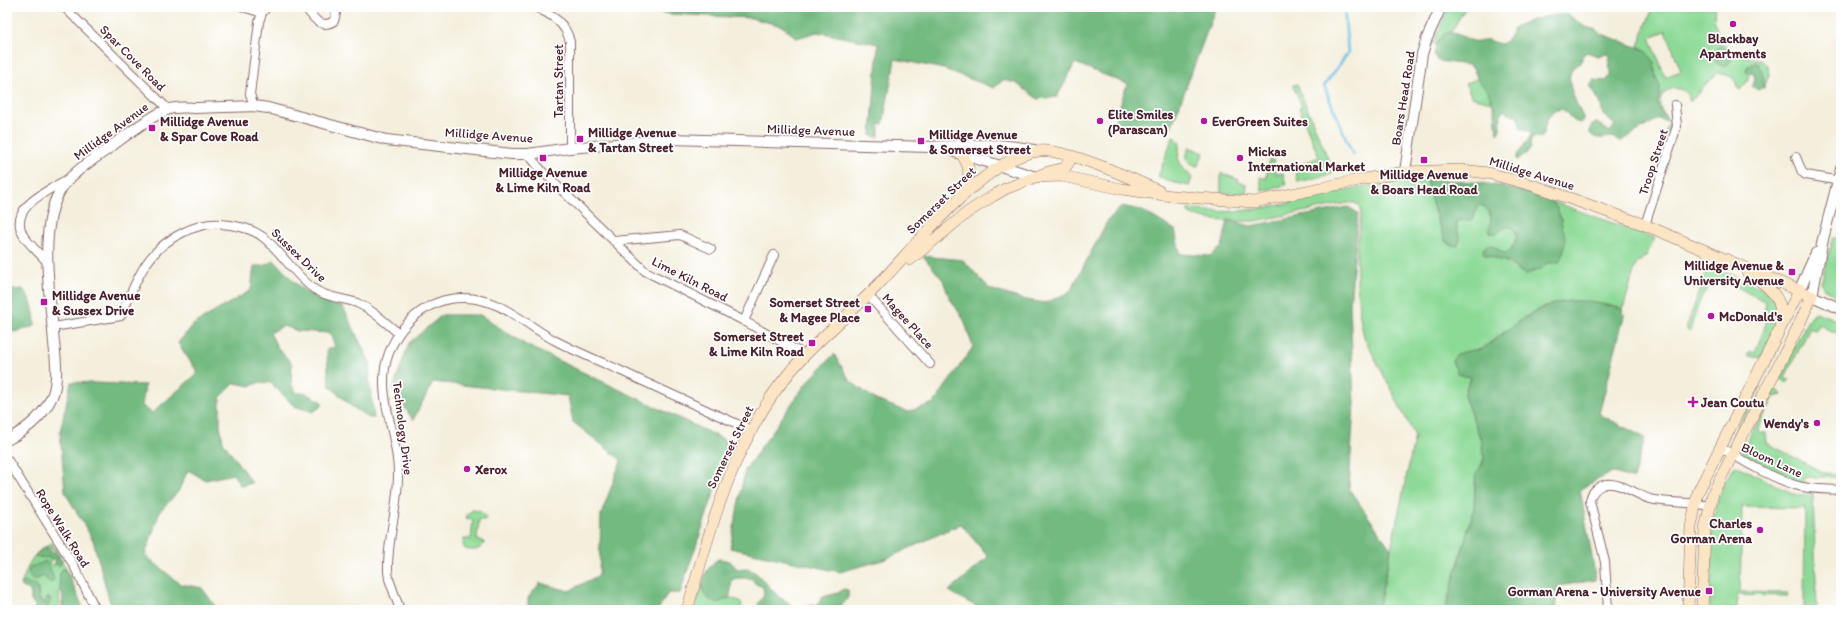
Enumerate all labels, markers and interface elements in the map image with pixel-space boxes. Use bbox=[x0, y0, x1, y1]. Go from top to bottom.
marker: Blackbay Apartments bbox=[1728, 19, 1738, 29]
street label: Spar Cove Road bbox=[97, 22, 169, 94]
place label: Blackbay Apartments bbox=[1699, 31, 1766, 62]
street label: Tartan Street bbox=[551, 44, 566, 118]
street label: Boars Head Road bbox=[1388, 49, 1418, 147]
street label: Millidge Avenue bbox=[71, 99, 151, 163]
place label: Elite Smiles (Parascan) bbox=[1108, 107, 1174, 138]
place label: Millidge Avenue & Spar Cove Road bbox=[160, 114, 259, 145]
place label: EverGreen Suites bbox=[1212, 114, 1308, 129]
marker: Elite Smiles (Parascan) bbox=[1095, 116, 1105, 126]
marker: EverGreen Suites bbox=[1199, 116, 1209, 126]
street label: Millidge Avenue bbox=[767, 121, 855, 139]
marker: Millidge Avenue & Spar Cove Road bbox=[147, 123, 157, 133]
street label: Millidge Avenue bbox=[444, 124, 534, 146]
place label: Millidge Avenue & Tartan Street bbox=[588, 125, 676, 155]
place label: Millidge Avenue & Somerset Street bbox=[929, 127, 1031, 157]
street label: Troop Street bbox=[1635, 127, 1671, 197]
marker: Millidge Avenue & Tartan Street bbox=[575, 134, 585, 144]
marker: Millidge Avenue & Somerset Street bbox=[916, 136, 926, 146]
place label: Mickas International Market bbox=[1248, 144, 1365, 174]
marker: Millidge Avenue & Lime Kiln Road bbox=[538, 153, 548, 163]
marker: Mickas International Market bbox=[1235, 153, 1245, 163]
street label: Millidge Avenue bbox=[1488, 153, 1576, 193]
marker: Millidge Avenue & Boars Head Road bbox=[1419, 155, 1429, 165]
street label: Somerset Street bbox=[903, 163, 979, 237]
place label: Millidge Avenue & Lime Kiln Road bbox=[496, 165, 591, 195]
place label: Millidge Avenue & Boars Head Road bbox=[1370, 167, 1478, 197]
street label: Sussex Drive bbox=[268, 225, 330, 285]
street label: Lime Kiln Road bbox=[649, 253, 731, 305]
place label: Millidge Avenue & University Avenue bbox=[1684, 258, 1785, 289]
marker: Millidge Avenue & University Avenue bbox=[1787, 267, 1797, 277]
place label: Millidge Avenue & Sussex Drive bbox=[52, 288, 140, 318]
street label: Magee Place bbox=[879, 290, 937, 352]
place label: Somerset Street & Magee Place bbox=[770, 295, 860, 326]
marker: Millidge Avenue & Sussex Drive bbox=[39, 297, 49, 307]
marker: Somerset Street & Magee Place bbox=[863, 304, 873, 314]
place label: McDonald's bbox=[1719, 309, 1783, 324]
marker: McDonald's bbox=[1706, 311, 1716, 321]
place label: Somerset Street & Lime Kiln Road bbox=[709, 329, 805, 359]
marker: Somerset Street & Lime Kiln Road bbox=[807, 338, 817, 348]
street label: Technology Drive bbox=[390, 380, 416, 476]
place label: Jean Coutu bbox=[1700, 395, 1765, 410]
marker: Jean Coutu bbox=[1688, 397, 1698, 407]
street label: Somerset Street bbox=[703, 403, 757, 491]
place label: Wendy's bbox=[1763, 416, 1809, 432]
marker: Wendy's bbox=[1812, 418, 1822, 428]
street label: Bloom Lane bbox=[1739, 439, 1805, 481]
place label: Xerox bbox=[475, 462, 508, 477]
marker: Xerox bbox=[462, 464, 472, 474]
street label: Rope Walk Road bbox=[33, 486, 93, 570]
place label: Charles Gorman Arena bbox=[1671, 516, 1752, 546]
marker: Charles Gorman Arena bbox=[1755, 525, 1765, 535]
place label: Gorman Arena - University Avenue bbox=[1508, 584, 1701, 600]
marker: Gorman Arena - University Avenue bbox=[1704, 586, 1714, 596]

